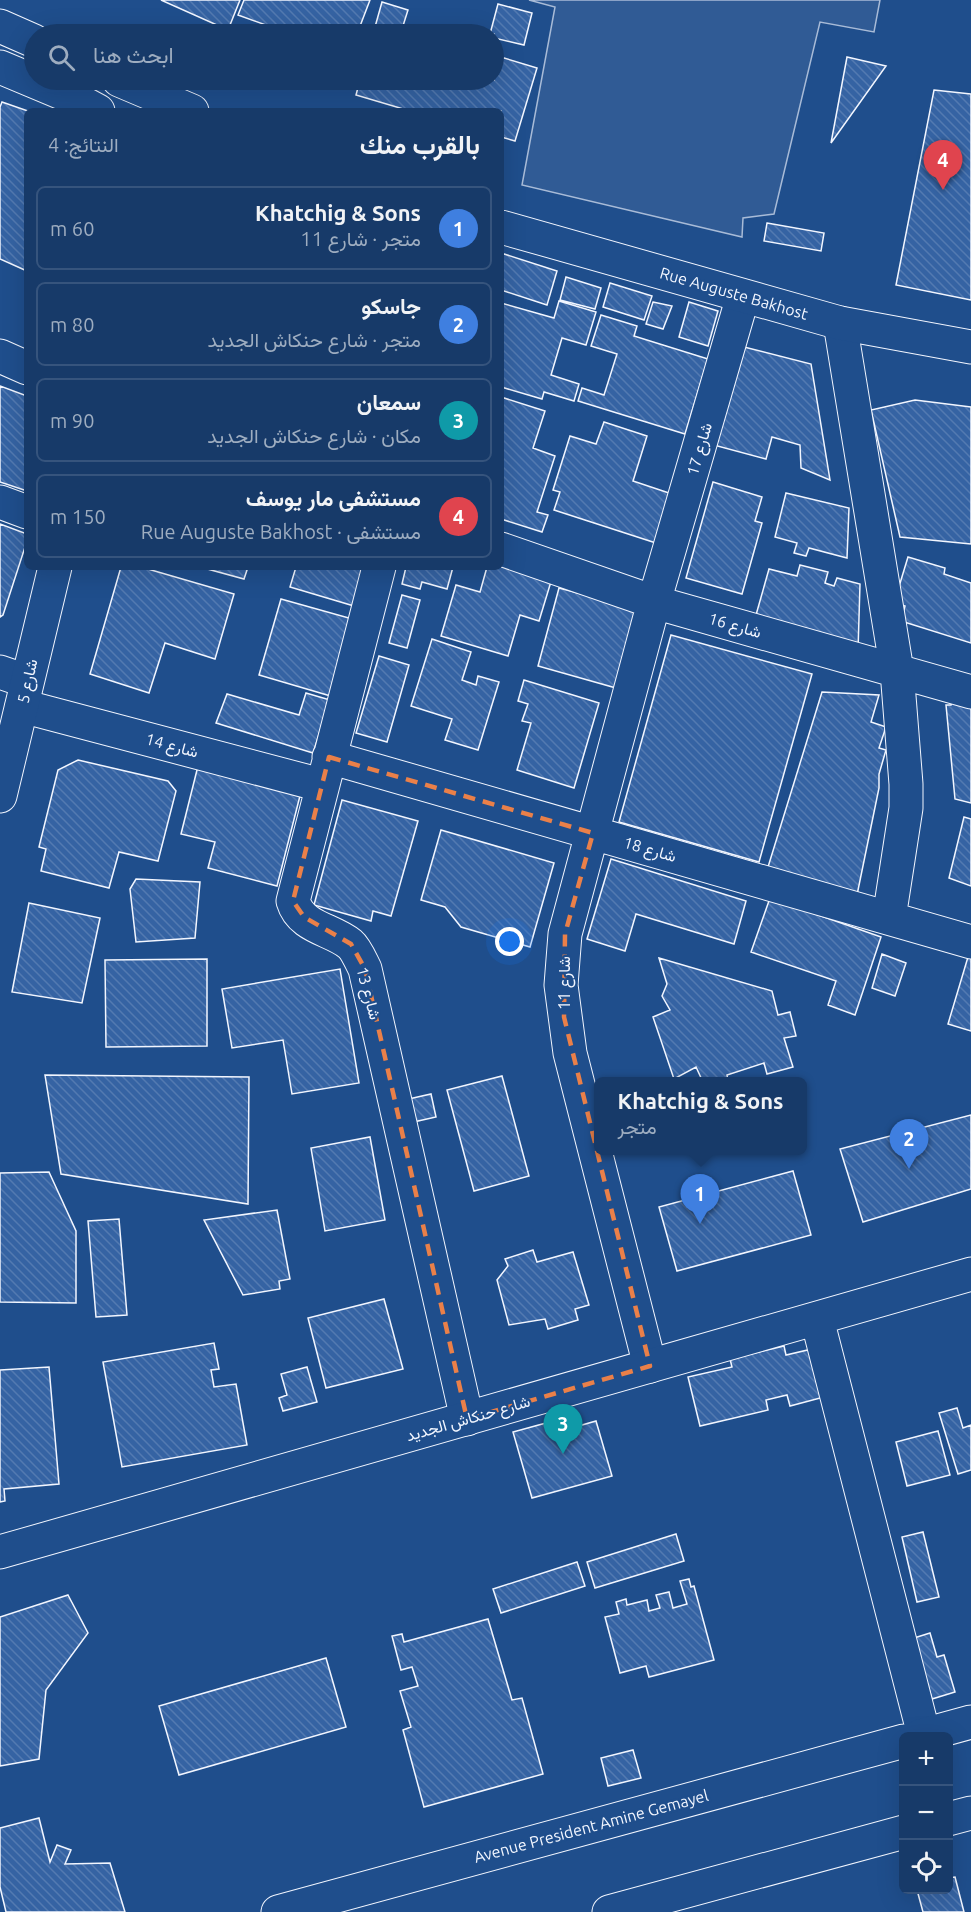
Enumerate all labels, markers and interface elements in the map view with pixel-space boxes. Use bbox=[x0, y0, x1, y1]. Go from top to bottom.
search box bbox=[24, 24, 504, 90]
icon: search bbox=[45, 41, 78, 74]
text: ابحث هنا bbox=[93, 42, 174, 67]
text: بالقرب منك bbox=[360, 130, 480, 159]
text: النتائج: 4 bbox=[48, 133, 119, 156]
pin: 4 bbox=[924, 140, 962, 190]
text: Khatchig & Sons bbox=[255, 200, 421, 225]
text: 60 m bbox=[50, 217, 94, 240]
text: 1 bbox=[453, 217, 464, 240]
text: متجر · شارع 11 bbox=[300, 227, 421, 250]
street label: Rue Auguste Bakhost bbox=[658, 263, 811, 323]
text: جاسكو bbox=[361, 293, 421, 318]
text: 80 m bbox=[50, 313, 94, 336]
text: 2 bbox=[453, 313, 464, 336]
text: متجر · شارع حنكاش الجديد bbox=[208, 328, 421, 351]
text: سمعان bbox=[357, 389, 421, 414]
text: 90 m bbox=[50, 409, 94, 432]
text: 3 bbox=[453, 409, 464, 432]
street label: شارع 17 bbox=[683, 421, 718, 478]
text: مكان · شارع حنكاش الجديد bbox=[207, 424, 421, 447]
text: مستشفى مار يوسف bbox=[246, 485, 421, 510]
text: 150 m bbox=[50, 505, 106, 528]
text: 4 bbox=[453, 505, 464, 528]
text: مستشفى · Rue Auguste Bakhost bbox=[141, 520, 421, 543]
street label: شارع 16 bbox=[706, 609, 763, 644]
street label: شارع 5 bbox=[14, 657, 43, 705]
street label: شارع 14 bbox=[143, 729, 200, 764]
street label: شارع 18 bbox=[621, 833, 678, 868]
your location bbox=[495, 927, 524, 956]
street label: شارع 11 bbox=[555, 956, 576, 1010]
street label: شارع 13 bbox=[350, 965, 385, 1022]
popup bbox=[594, 1077, 807, 1155]
text: Khatchig & Sons bbox=[618, 1088, 783, 1113]
text: متجر bbox=[618, 1115, 657, 1138]
pin: 2 bbox=[890, 1120, 928, 1169]
pin: 1 bbox=[680, 1174, 720, 1224]
street label: شارع حنكاش الجديد bbox=[404, 1392, 533, 1447]
pin: 3 bbox=[544, 1404, 582, 1454]
map controls bbox=[899, 1732, 953, 1894]
button: + bbox=[899, 1732, 953, 1786]
street label: Avenue President Amine Gemayel bbox=[472, 1786, 710, 1866]
button: − bbox=[899, 1786, 953, 1840]
button: locate bbox=[899, 1840, 953, 1894]

